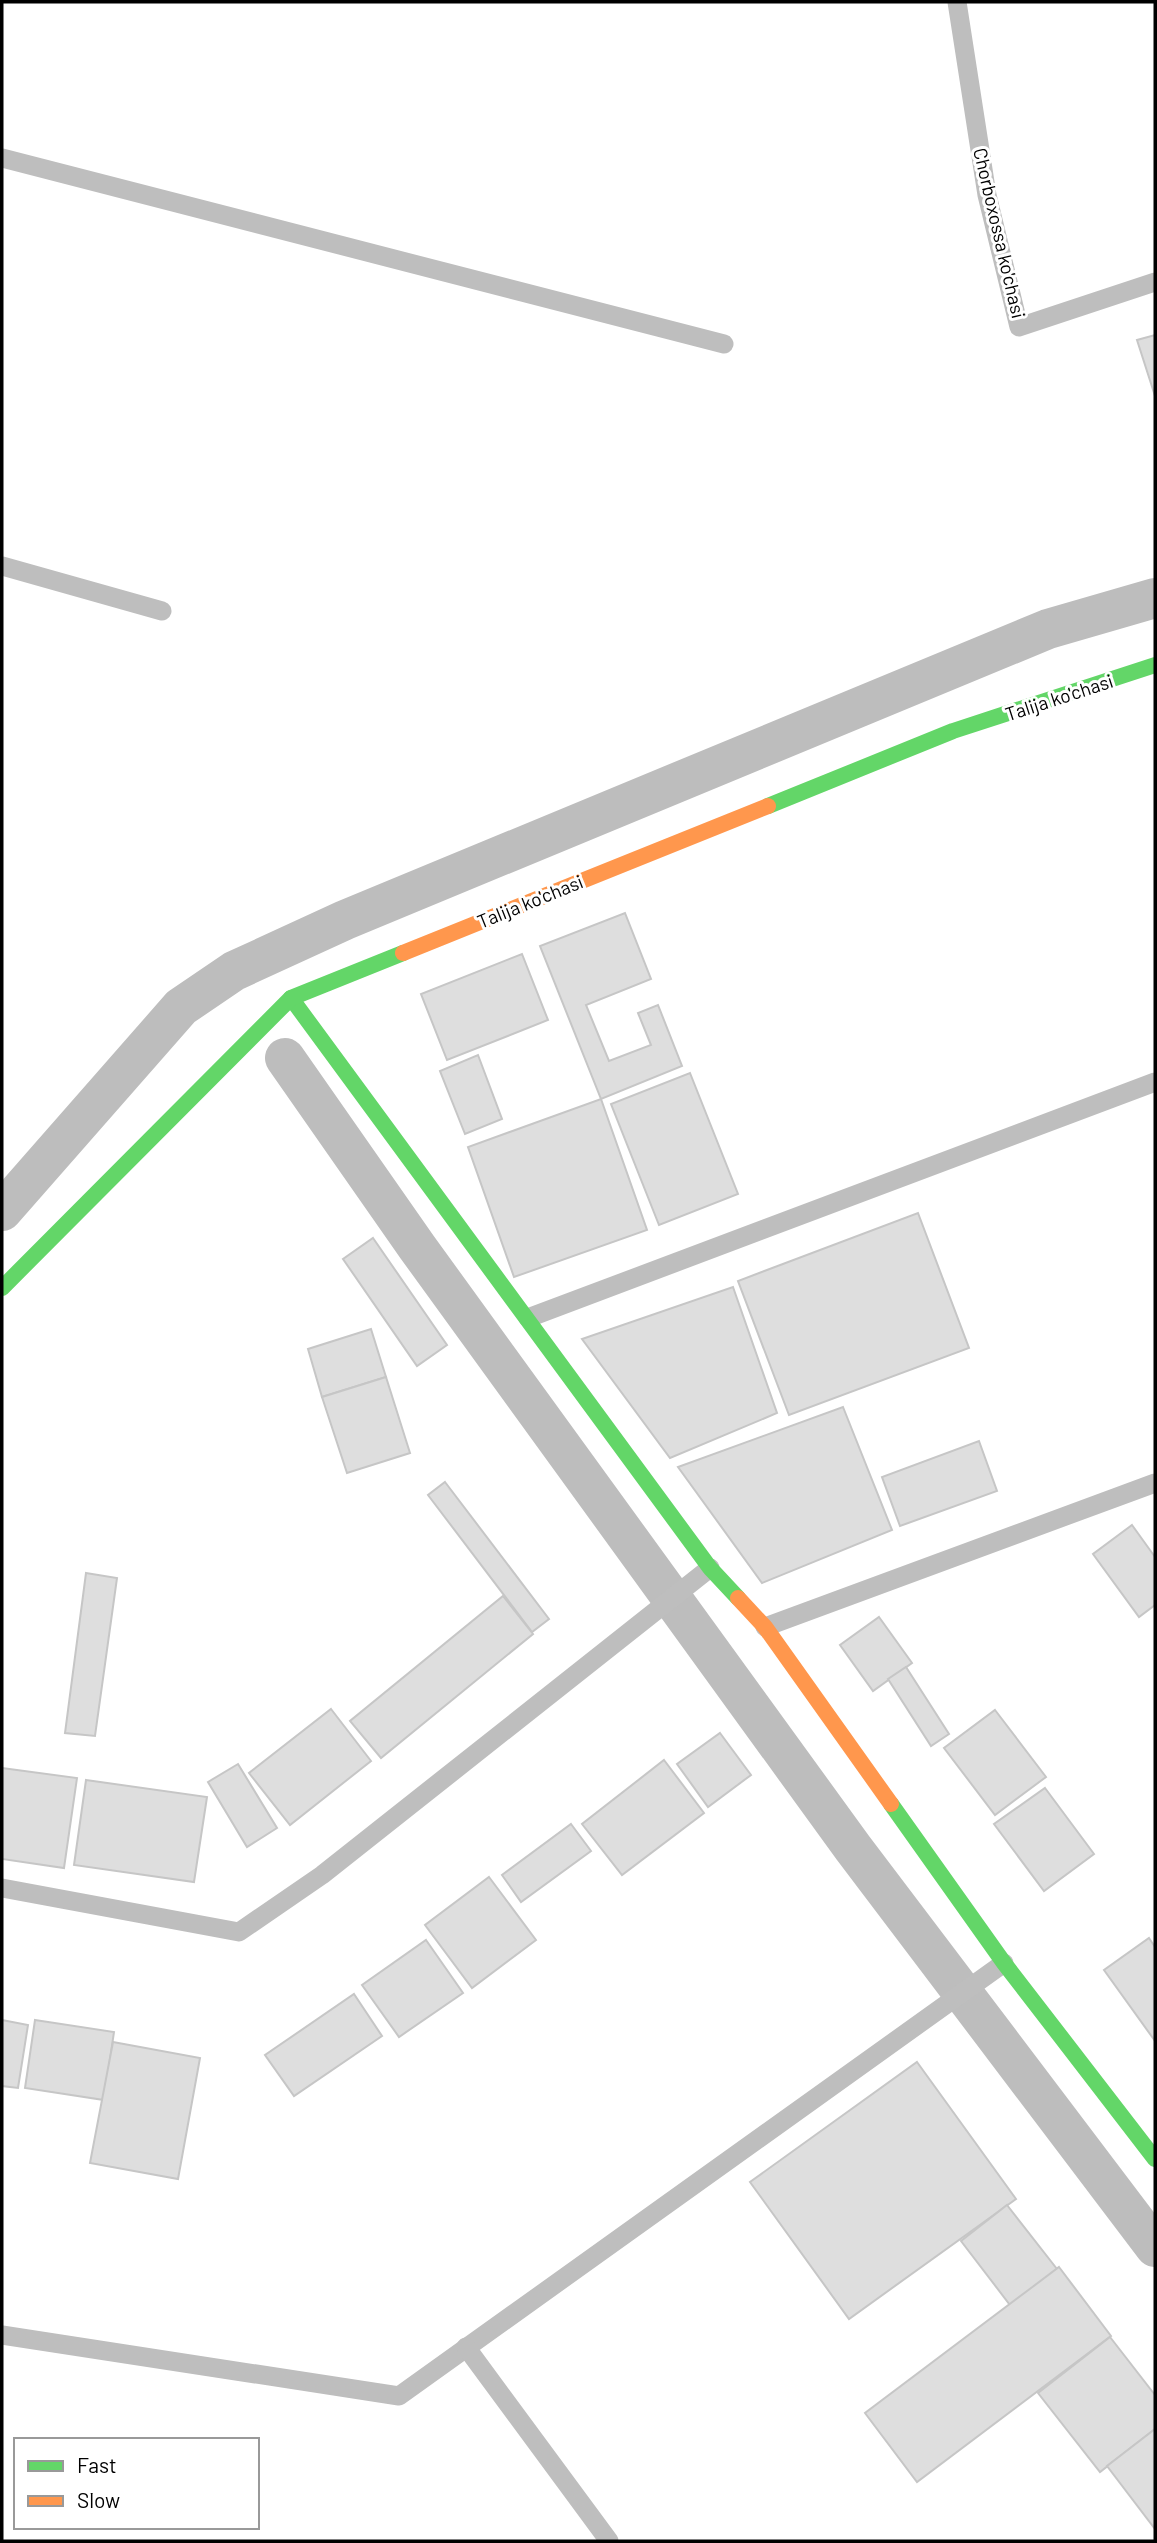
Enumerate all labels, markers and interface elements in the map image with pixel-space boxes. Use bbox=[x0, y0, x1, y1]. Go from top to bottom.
street label: Chorboxossa ko'chasi bbox=[969, 145, 1031, 321]
street label: Talija ko'chasi bbox=[1002, 669, 1116, 725]
street label: Talija ko'chasi bbox=[474, 869, 586, 933]
legend bbox=[14, 2438, 259, 2529]
text: Fast bbox=[77, 2452, 117, 2477]
text: Slow bbox=[77, 2487, 120, 2512]

